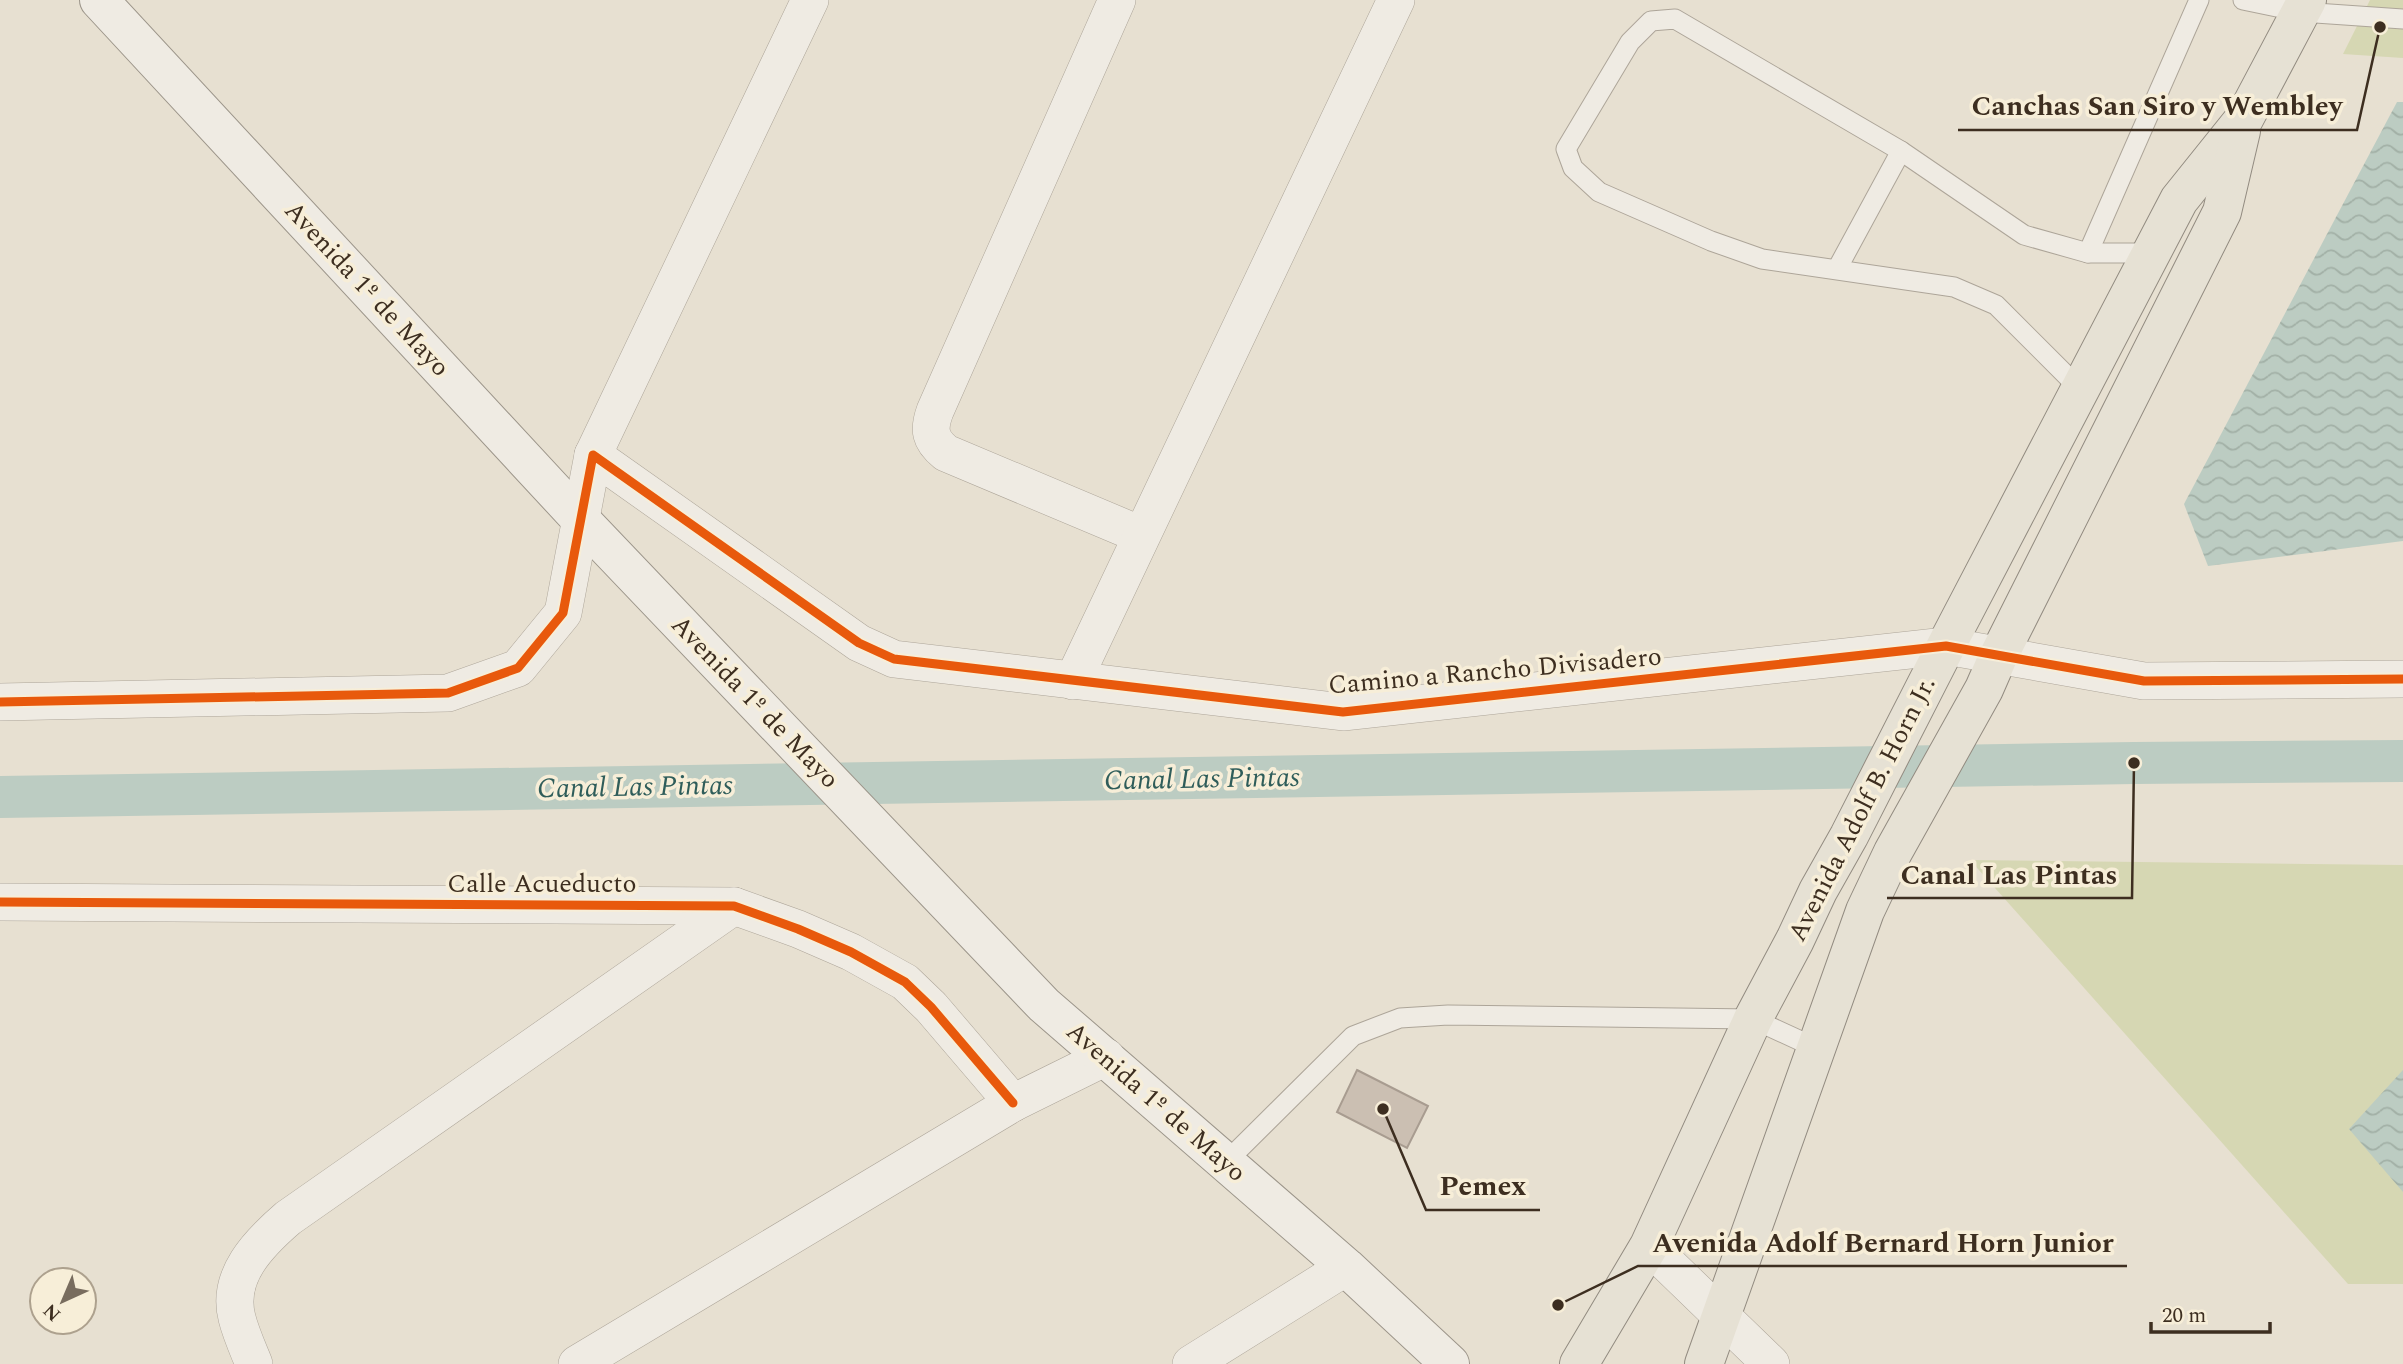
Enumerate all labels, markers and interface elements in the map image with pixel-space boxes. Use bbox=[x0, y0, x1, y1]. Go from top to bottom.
callout: Canchas San Siro y Wembley bbox=[1958, 81, 2357, 130]
text: Canchas San Siro y Wembley bbox=[1972, 85, 2344, 128]
street label: Avenida 1º de Mayo bbox=[275, 192, 459, 386]
street label: Avenida 1º de Mayo bbox=[661, 606, 849, 798]
street label: Camino a Rancho Divisadero bbox=[1327, 636, 1663, 706]
street label: Avenida Adolf B. Horn Jr. bbox=[1778, 669, 1946, 949]
water label: Canal Las Pintas bbox=[1104, 756, 1300, 802]
water label: Canal Las Pintas bbox=[537, 764, 733, 810]
callout: Canal Las Pintas bbox=[1887, 849, 2132, 898]
text: Canal Las Pintas bbox=[1900, 854, 2118, 897]
street label: Calle Acueducto bbox=[447, 864, 637, 904]
street label: Avenida 1º de Mayo bbox=[1057, 1012, 1255, 1192]
callout: Pemex bbox=[1426, 1161, 1540, 1210]
text: Pemex bbox=[1440, 1165, 1526, 1208]
callout: Avenida Adolf Bernard Horn Junior bbox=[1638, 1217, 2127, 1266]
text: Avenida Adolf Bernard Horn Junior bbox=[1652, 1222, 2114, 1265]
north arrow bbox=[28, 1266, 98, 1336]
scale bar bbox=[2151, 1290, 2270, 1334]
text: N bbox=[37, 1296, 68, 1328]
text: 20 m bbox=[2162, 1300, 2206, 1332]

